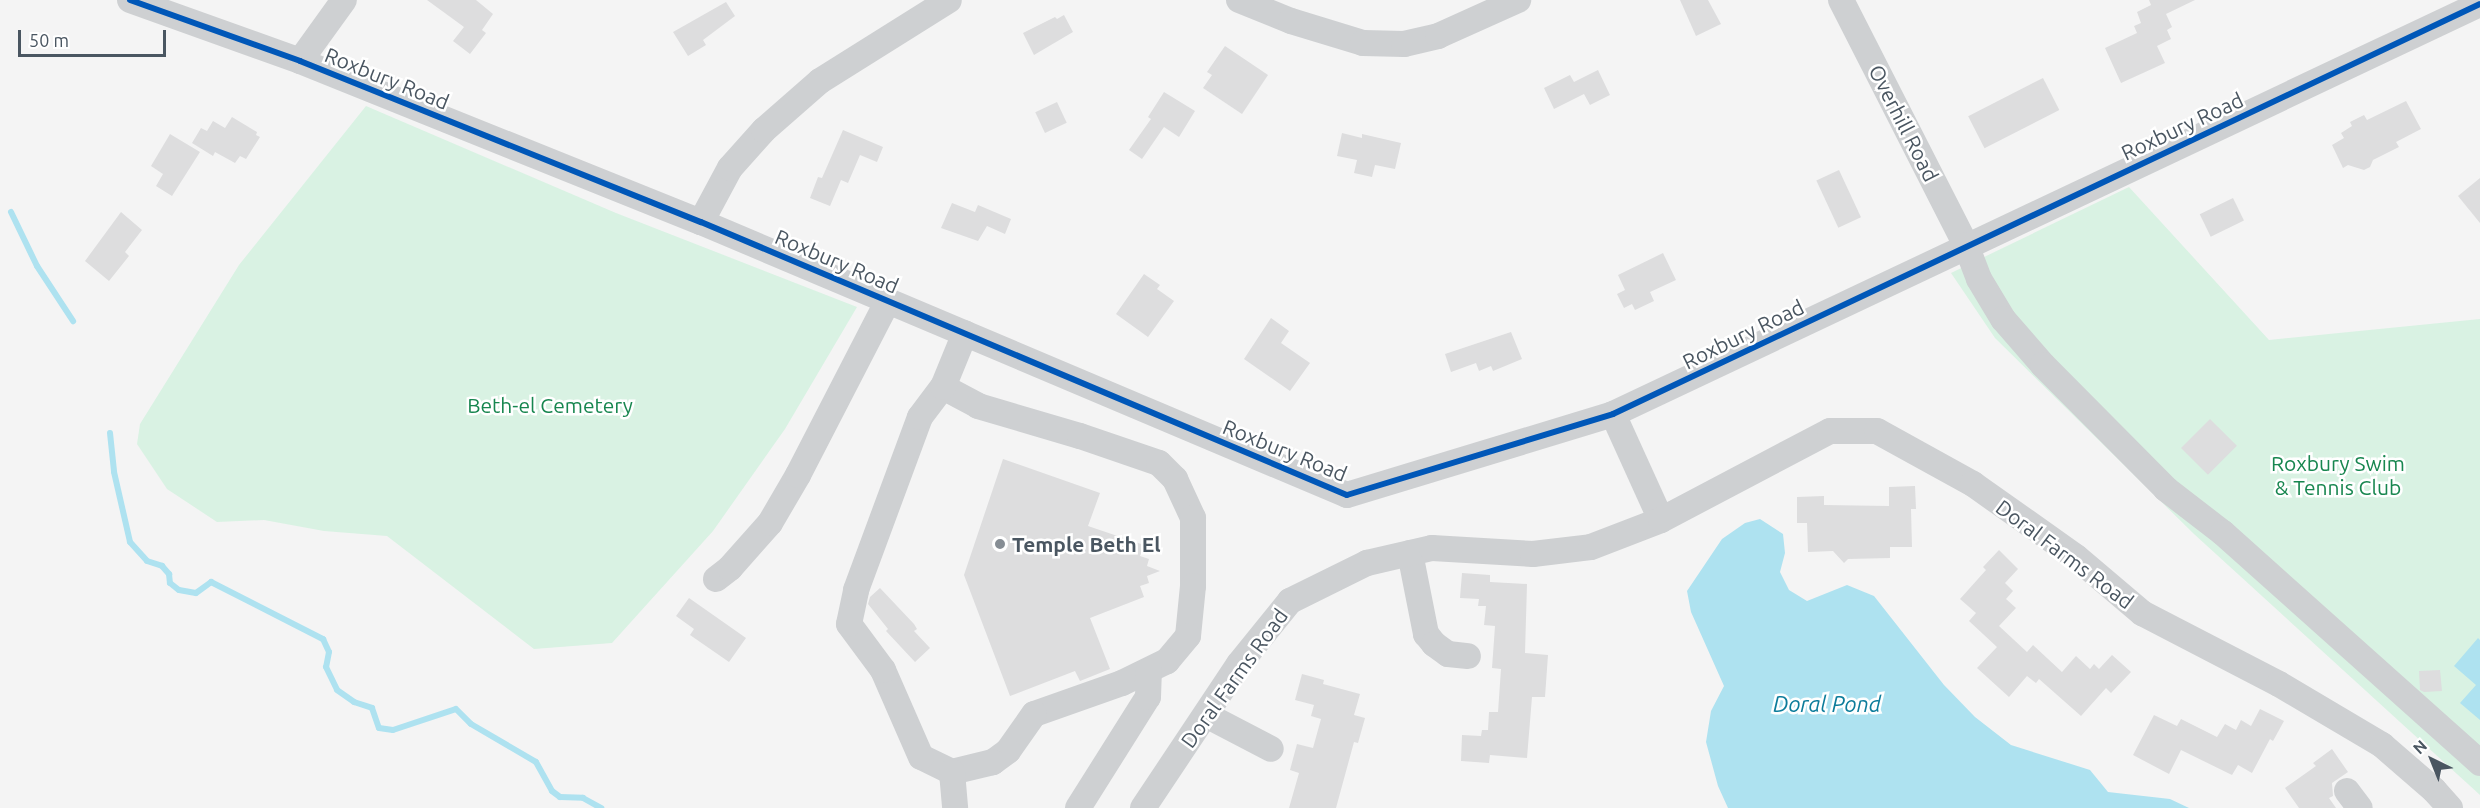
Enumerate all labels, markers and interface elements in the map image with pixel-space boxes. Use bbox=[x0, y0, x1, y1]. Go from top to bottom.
scale bar bbox=[21, 18, 170, 56]
text: 50 m bbox=[29, 30, 69, 50]
street label: Roxbury Road bbox=[321, 42, 453, 114]
street label: Overhill Road bbox=[1864, 61, 1944, 185]
street label: Roxbury Road bbox=[2117, 87, 2247, 165]
street label: Roxbury Road bbox=[771, 224, 903, 298]
street label: Roxbury Road bbox=[1678, 294, 1808, 374]
park label: Beth-el Cemetery bbox=[467, 392, 633, 418]
street label: Roxbury Road bbox=[1219, 414, 1351, 486]
park label: Roxbury Swim & Tennis Club bbox=[2271, 450, 2405, 500]
street label: Doral Farms Road bbox=[1991, 494, 2139, 614]
place label: Temple Beth El bbox=[1012, 531, 1161, 557]
marker: Temple Beth El bbox=[993, 537, 1007, 551]
street label: Doral Farms Road bbox=[1175, 604, 1293, 752]
water label: Doral Pond bbox=[1773, 691, 1881, 717]
north arrow bbox=[2402, 730, 2462, 790]
text: N bbox=[2409, 736, 2430, 757]

